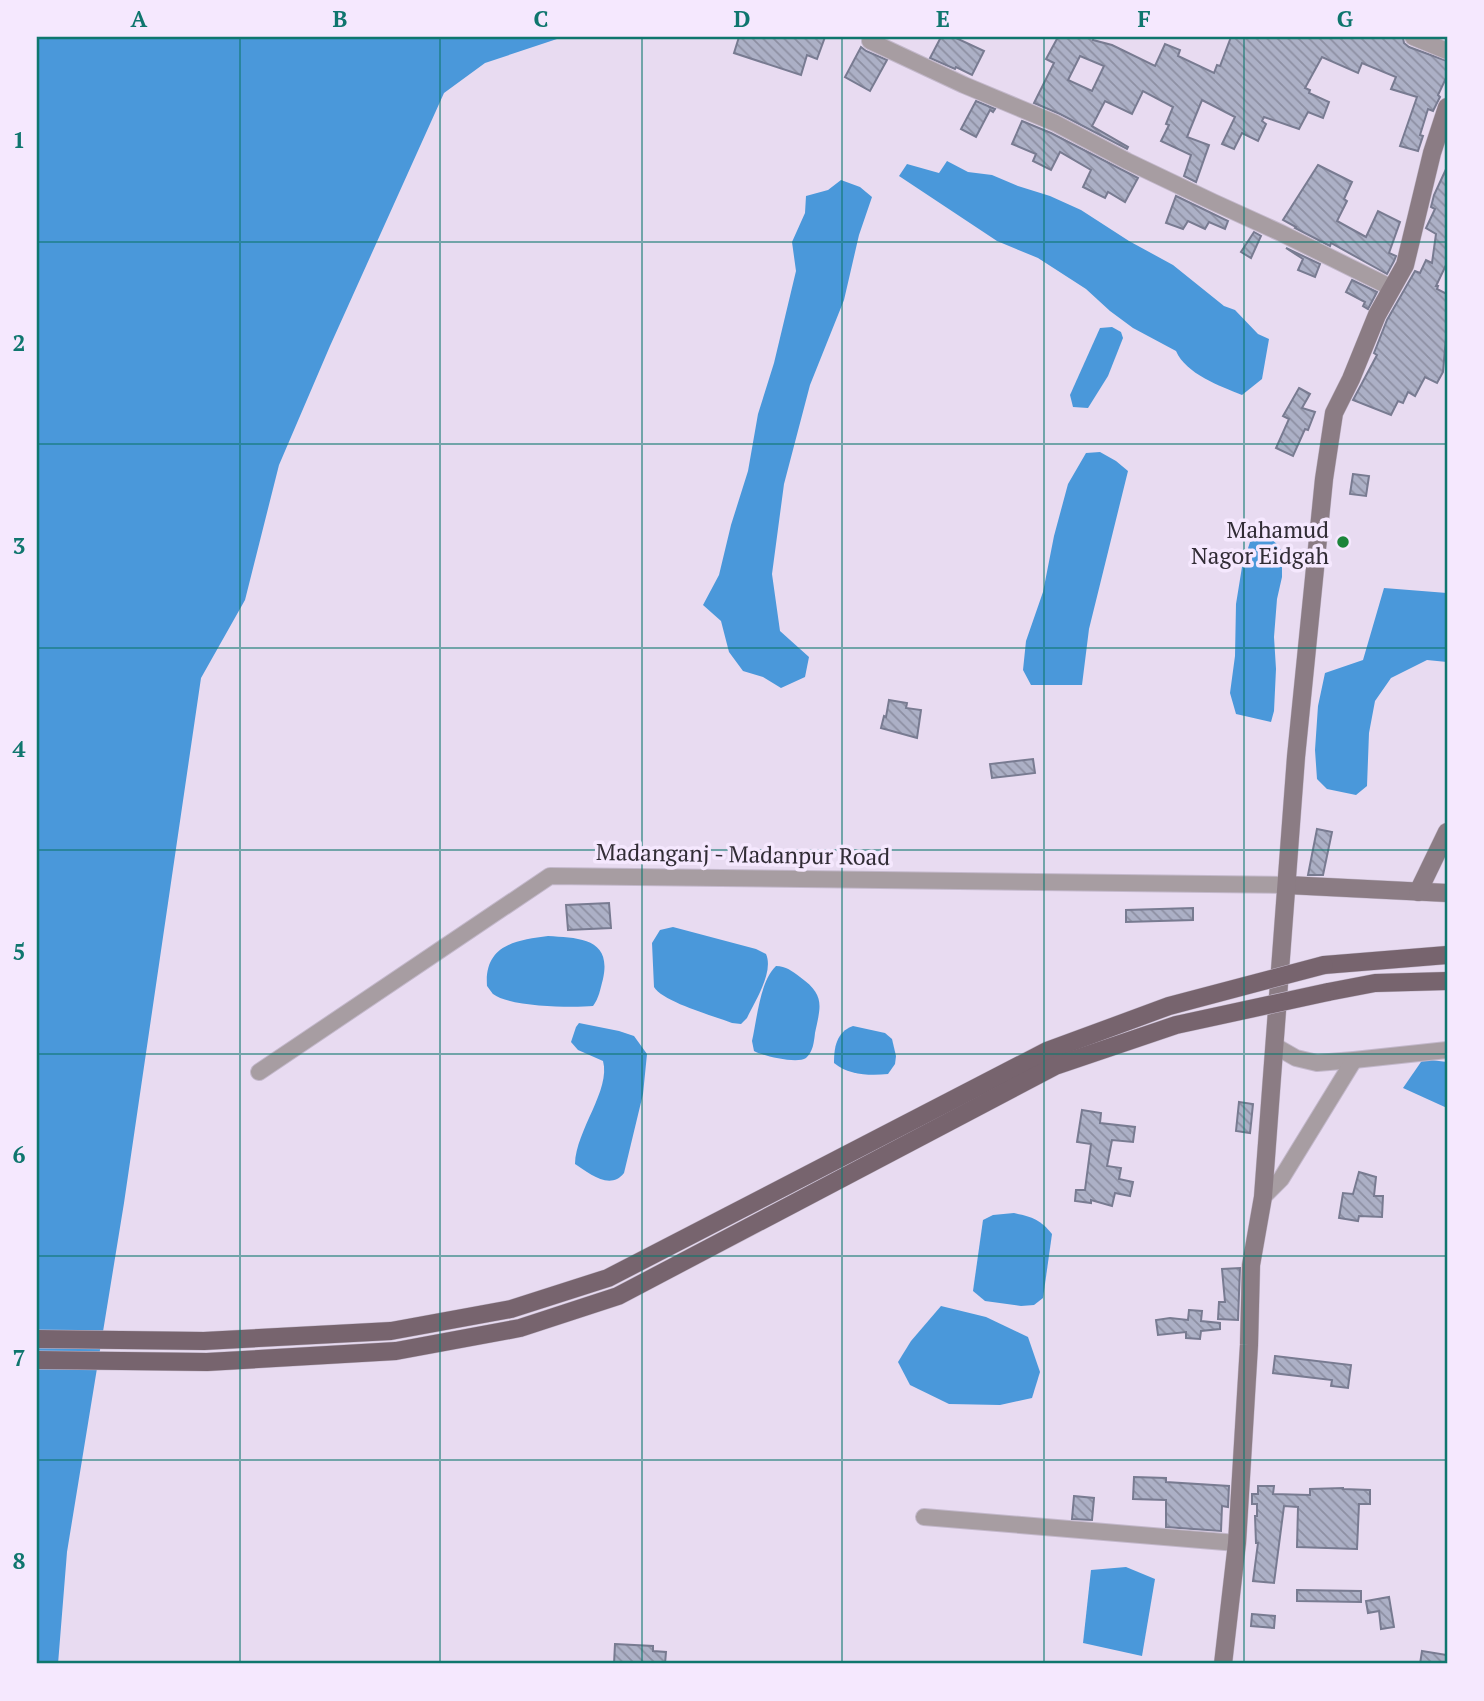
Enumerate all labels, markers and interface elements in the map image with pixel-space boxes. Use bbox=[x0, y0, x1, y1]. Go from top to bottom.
text: A bbox=[131, 3, 148, 34]
text: B bbox=[333, 3, 348, 34]
text: C bbox=[534, 3, 549, 34]
text: D bbox=[734, 3, 751, 34]
text: E bbox=[936, 3, 950, 34]
text: F bbox=[1137, 3, 1151, 34]
text: G bbox=[1337, 3, 1354, 34]
text: 1 bbox=[13, 124, 26, 155]
text: 2 bbox=[13, 327, 26, 358]
place label: Mahamud Nagor Eidgah bbox=[1191, 514, 1329, 571]
text: 3 bbox=[13, 530, 26, 561]
marker: Mahamud Nagor Eidgah bbox=[1335, 534, 1351, 550]
text: 4 bbox=[13, 733, 26, 764]
street label: Madanganj - Madanpur Road bbox=[596, 836, 891, 872]
text: 5 bbox=[13, 936, 26, 967]
text: 6 bbox=[13, 1139, 26, 1170]
text: 7 bbox=[13, 1342, 26, 1373]
text: 8 bbox=[13, 1545, 26, 1576]

